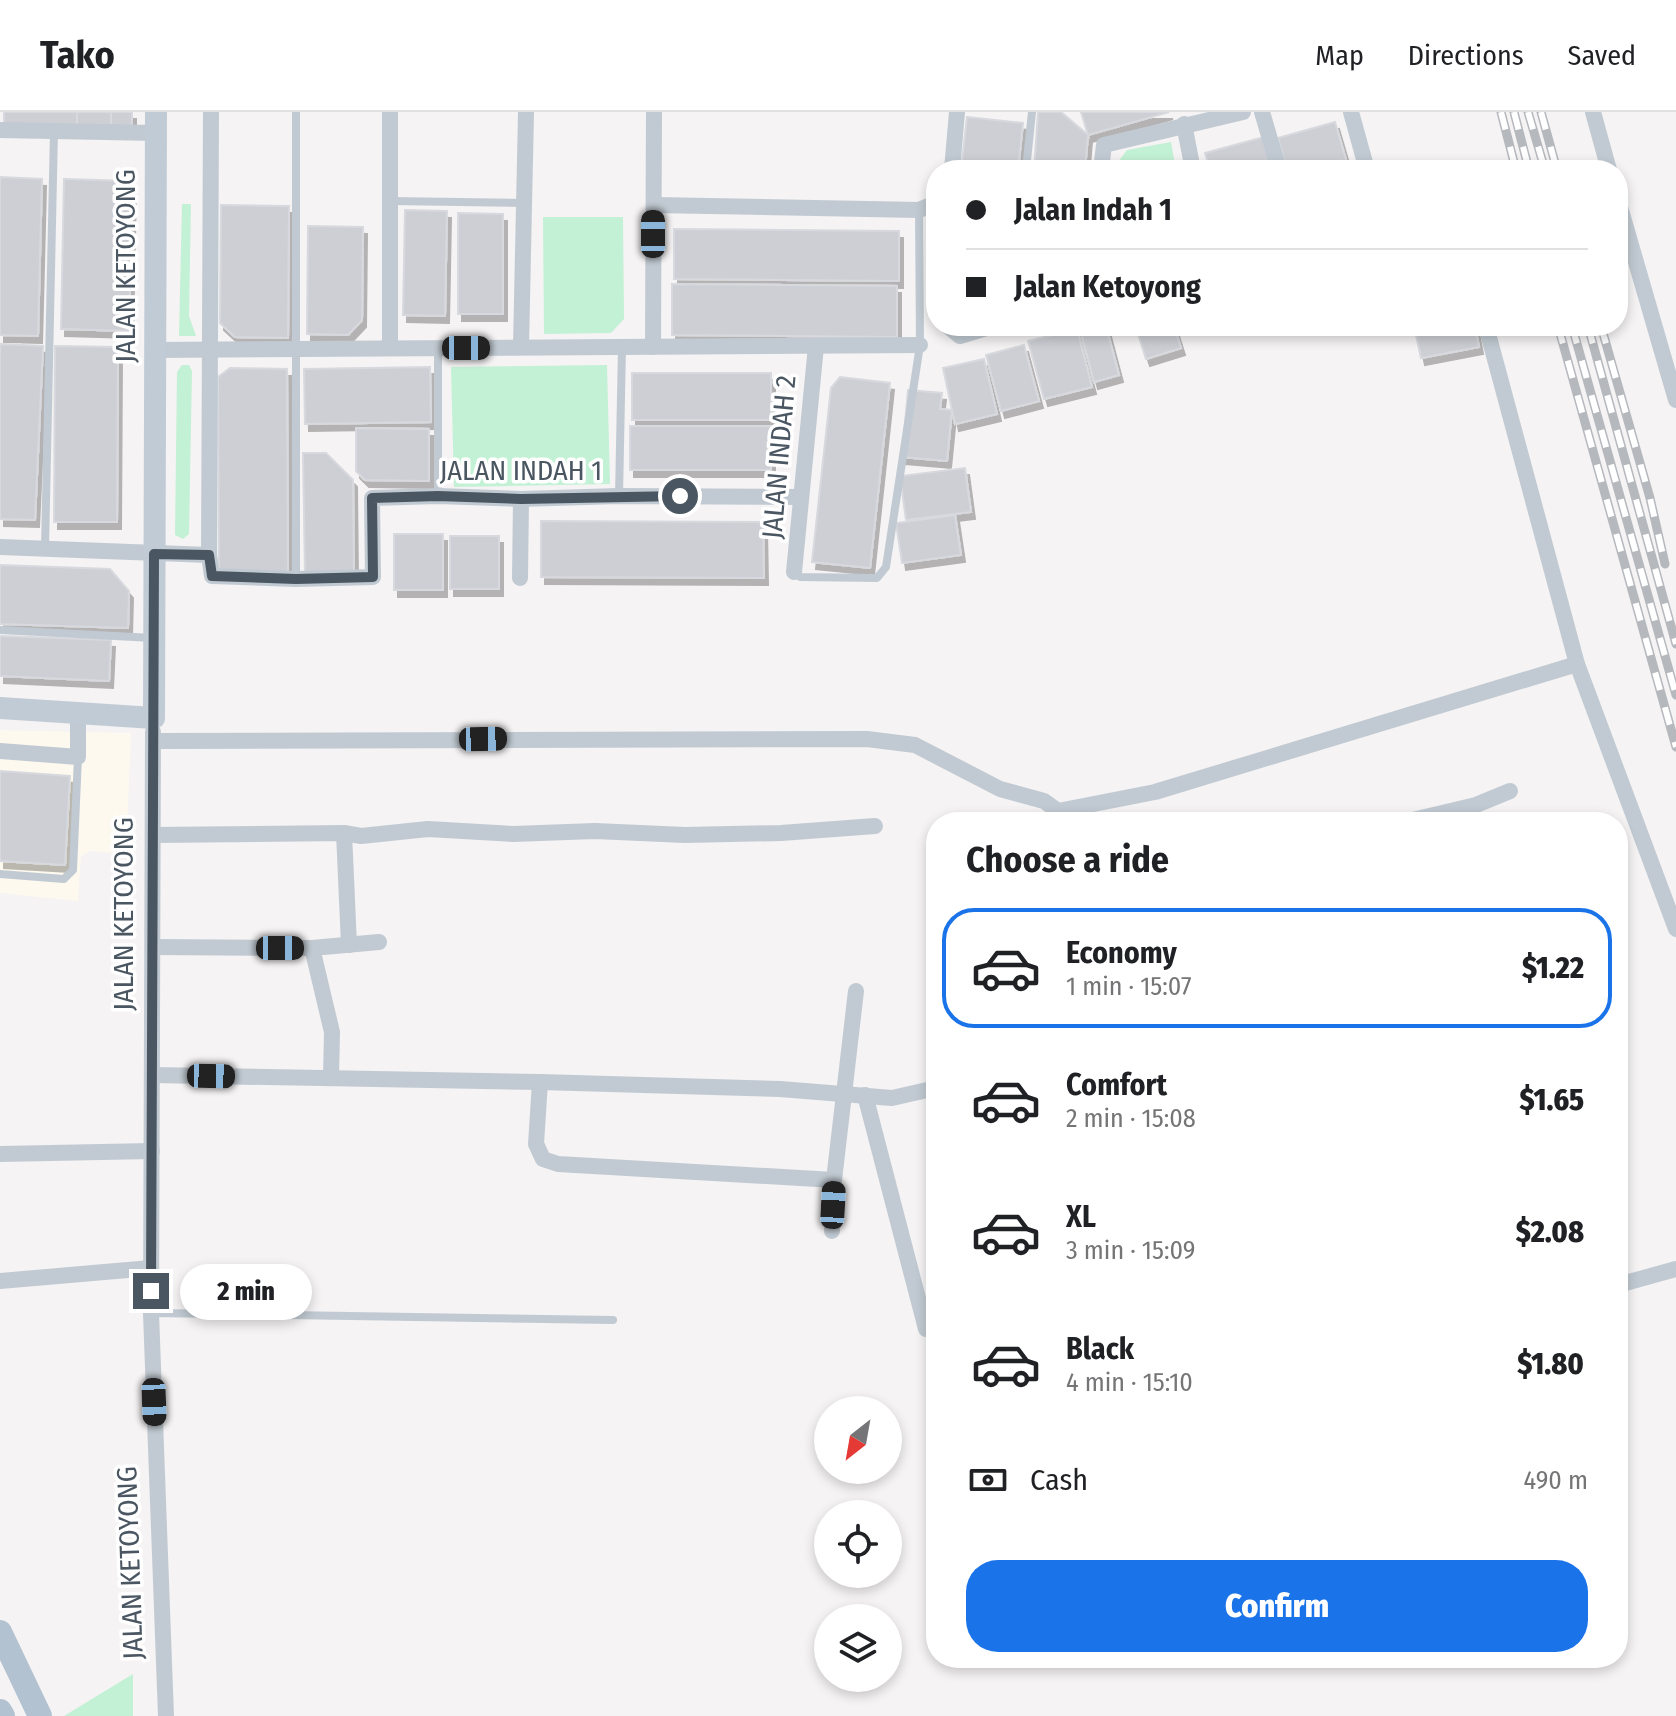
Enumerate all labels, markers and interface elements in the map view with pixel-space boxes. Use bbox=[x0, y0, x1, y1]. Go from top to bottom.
text: Tako bbox=[40, 32, 115, 78]
text: Map bbox=[1315, 39, 1364, 72]
text: Directions bbox=[1408, 39, 1524, 72]
text: Saved bbox=[1568, 39, 1636, 72]
street label: JALAN KETOYONG bbox=[109, 169, 142, 363]
text: Jalan Indah 1 bbox=[1014, 192, 1172, 228]
car bbox=[641, 210, 665, 258]
text: Jalan Ketoyong bbox=[1014, 269, 1201, 305]
car bbox=[442, 336, 490, 360]
street label: JALAN INDAH 2 bbox=[755, 374, 803, 540]
street label: JALAN INDAH 1 bbox=[440, 454, 602, 487]
route start bbox=[662, 478, 698, 514]
car bbox=[459, 727, 507, 751]
street label: JALAN KETOYONG bbox=[107, 817, 140, 1011]
text: Choose a ride bbox=[966, 838, 1169, 882]
icon: car bbox=[970, 932, 1042, 1004]
text: Economy bbox=[1066, 935, 1177, 971]
car bbox=[256, 936, 304, 960]
text: $1.22 bbox=[1522, 950, 1584, 986]
text: 1 min · 15:07 bbox=[1066, 971, 1191, 1002]
car bbox=[187, 1064, 235, 1088]
icon: car bbox=[970, 1064, 1042, 1136]
text: Comfort bbox=[1066, 1067, 1167, 1103]
text: $1.65 bbox=[1520, 1082, 1584, 1118]
text: 2 min · 15:08 bbox=[1066, 1103, 1196, 1134]
car bbox=[820, 1180, 846, 1230]
icon: car bbox=[970, 1196, 1042, 1268]
text: XL bbox=[1066, 1199, 1096, 1235]
text: $2.08 bbox=[1516, 1214, 1584, 1250]
text: 3 min · 15:09 bbox=[1066, 1235, 1195, 1266]
callout: 2 min bbox=[179, 1263, 311, 1319]
route end bbox=[133, 1273, 169, 1309]
text: 2 min bbox=[217, 1276, 275, 1307]
icon: car bbox=[970, 1328, 1042, 1400]
text: Black bbox=[1066, 1331, 1134, 1367]
text: $1.80 bbox=[1517, 1346, 1584, 1382]
text: 4 min · 15:10 bbox=[1066, 1367, 1193, 1398]
car bbox=[141, 1378, 167, 1426]
north arrow bbox=[814, 1396, 902, 1484]
map controls bbox=[814, 1396, 902, 1692]
icon: cash bbox=[966, 1458, 1010, 1502]
text: Cash bbox=[1030, 1462, 1088, 1498]
text: 490 m bbox=[1524, 1465, 1588, 1496]
street label: JALAN KETOYONG bbox=[110, 1466, 150, 1660]
button: locate bbox=[814, 1500, 902, 1588]
button: Confirm bbox=[966, 1560, 1588, 1652]
button: layers bbox=[814, 1604, 902, 1692]

